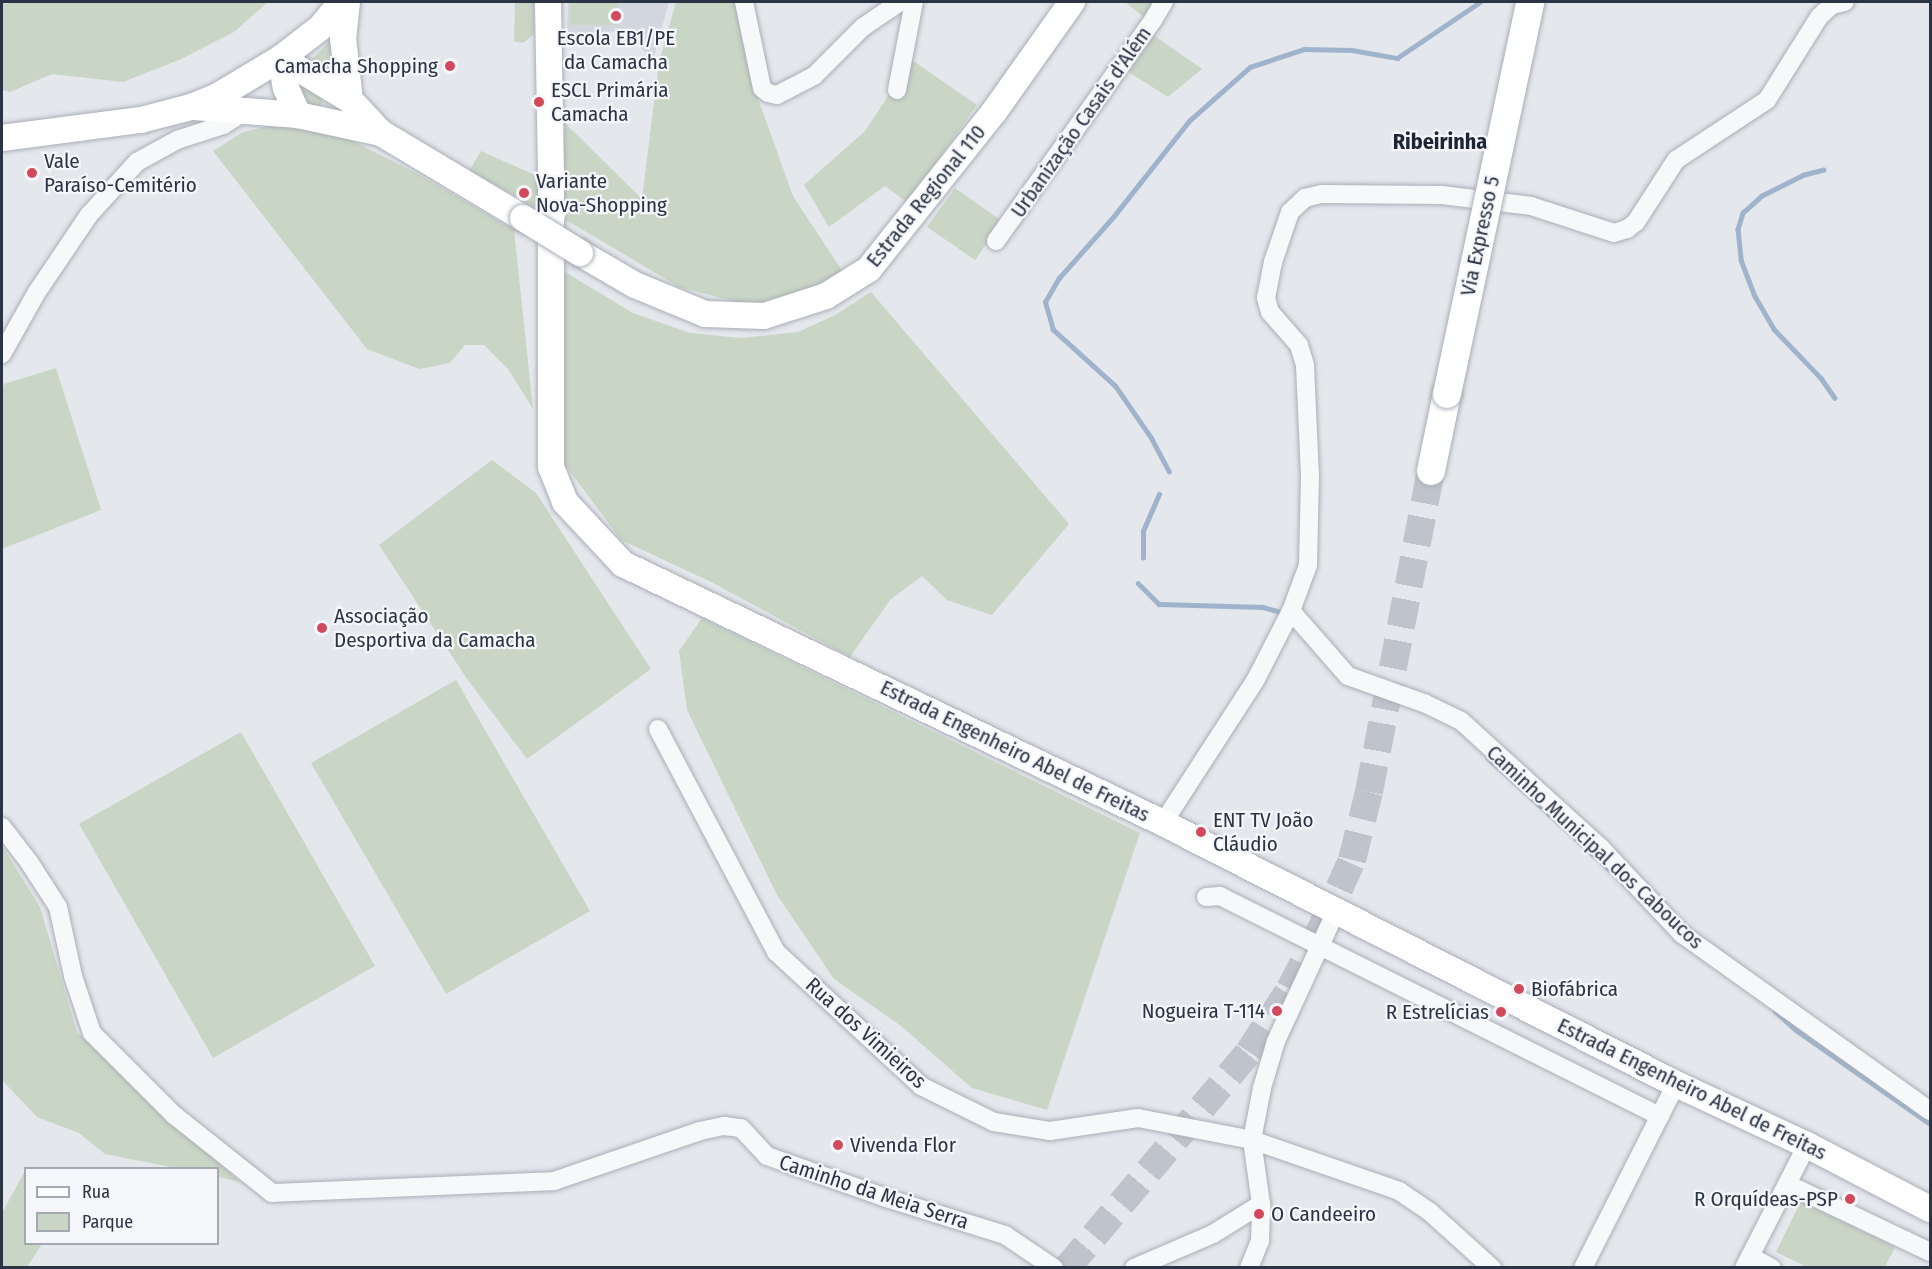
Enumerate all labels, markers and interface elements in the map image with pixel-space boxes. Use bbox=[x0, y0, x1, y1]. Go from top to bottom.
marker: Escola EB1/PE da Camacha bbox=[609, 9, 623, 23]
street label: Urbanização Casais d'Além bbox=[1005, 22, 1157, 222]
place label: Escola EB1/PE da Camacha bbox=[557, 25, 675, 75]
place label: Camacha Shopping bbox=[274, 53, 438, 79]
marker: Camacha Shopping bbox=[443, 59, 457, 73]
place label: ESCL Primária Camacha bbox=[551, 77, 668, 127]
marker: ESCL Primária Camacha bbox=[532, 95, 546, 109]
street label: Estrada Regional 110 bbox=[861, 120, 991, 272]
district label: Ribeirinha bbox=[1393, 129, 1487, 155]
place label: Vale Paraíso-Cemitério bbox=[44, 148, 197, 198]
marker: Vale Paraíso-Cemitério bbox=[25, 166, 39, 180]
place label: Variante Nova-Shopping bbox=[536, 168, 667, 218]
street label: Via Expresso 5 bbox=[1455, 174, 1505, 298]
marker: Variante Nova-Shopping bbox=[517, 186, 531, 200]
place label: Associação Desportiva da Camacha bbox=[334, 603, 536, 653]
marker: Associação Desportiva da Camacha bbox=[315, 621, 329, 635]
street label: Estrada Engenheiro Abel de Freitas bbox=[876, 675, 1154, 827]
street label: Caminho Municipal dos Caboucos bbox=[1481, 740, 1709, 954]
place label: ENT TV João Cláudio bbox=[1213, 807, 1314, 857]
marker: ENT TV João Cláudio bbox=[1194, 825, 1208, 839]
street label: Rua dos Vimieiros bbox=[800, 972, 932, 1094]
place label: Biofábrica bbox=[1531, 976, 1618, 1002]
marker: Biofábrica bbox=[1512, 982, 1526, 996]
place label: Nogueira T-114 bbox=[1142, 998, 1265, 1024]
place label: R Estrelícias bbox=[1386, 999, 1489, 1025]
marker: Nogueira T-114 bbox=[1270, 1004, 1284, 1018]
marker: R Estrelícias bbox=[1494, 1005, 1508, 1019]
street label: Estrada Engenheiro Abel de Freitas bbox=[1553, 1013, 1831, 1165]
place label: Vivenda Flor bbox=[850, 1132, 956, 1158]
marker: Vivenda Flor bbox=[831, 1138, 845, 1152]
street label: Caminho da Meia Serra bbox=[776, 1149, 972, 1235]
legend bbox=[24, 1167, 219, 1245]
text: Rua bbox=[82, 1181, 110, 1203]
place label: R Orquídeas-PSP bbox=[1694, 1186, 1838, 1212]
marker: R Orquídeas-PSP bbox=[1843, 1192, 1857, 1206]
place label: O Candeeiro bbox=[1271, 1201, 1376, 1227]
marker: O Candeeiro bbox=[1252, 1207, 1266, 1221]
text: Parque bbox=[82, 1211, 133, 1233]

